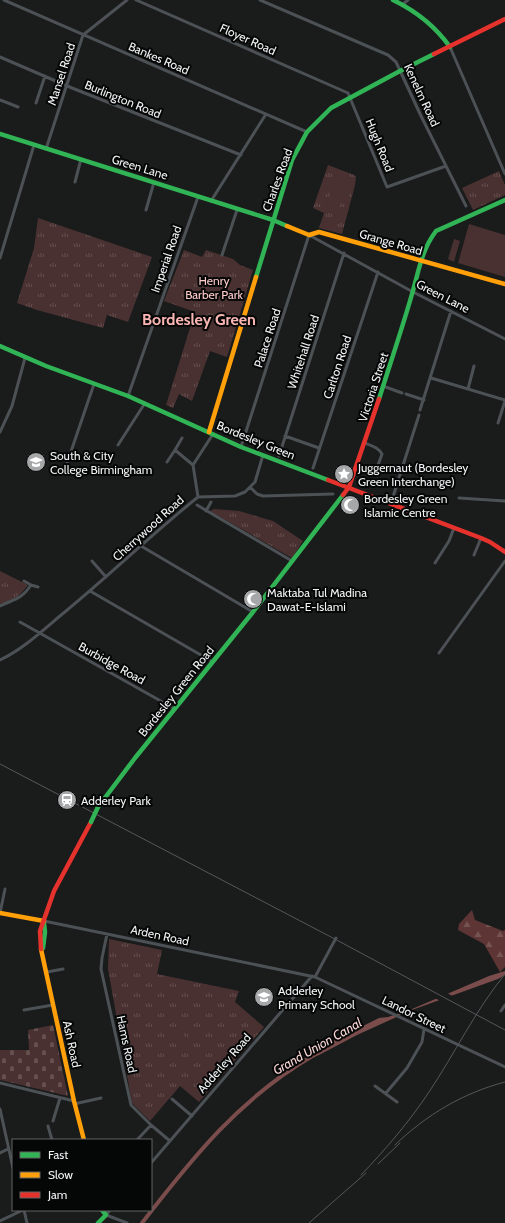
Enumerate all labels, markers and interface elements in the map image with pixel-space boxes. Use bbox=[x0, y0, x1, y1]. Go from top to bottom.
street label: Floyer Road bbox=[217, 20, 279, 58]
street label: Bankes Road bbox=[126, 38, 192, 78]
street label: Mansel Road bbox=[44, 41, 78, 107]
street label: Kenelm Road bbox=[401, 61, 443, 129]
street label: Burlington Road bbox=[83, 77, 163, 121]
street label: Hugh Road bbox=[363, 116, 397, 174]
street label: Charles Road bbox=[259, 146, 295, 214]
street label: Green Lane bbox=[110, 151, 170, 183]
street label: Imperial Road bbox=[148, 223, 184, 295]
street label: Grange Road bbox=[358, 226, 424, 258]
park label: Henry Barber Park bbox=[185, 273, 243, 302]
street label: Green Lane bbox=[414, 276, 472, 316]
street label: Palace Road bbox=[250, 307, 284, 369]
district label: Bordesley Green bbox=[142, 310, 256, 329]
street label: Whitehall Road bbox=[284, 313, 322, 391]
street label: Carlton Road bbox=[320, 333, 354, 401]
street label: Victoria Street bbox=[355, 350, 391, 424]
street label: Bordesley Green bbox=[215, 417, 298, 463]
place label: South & City College Birmingham bbox=[50, 448, 152, 477]
school or university icon: South & City College Birmingham bbox=[25, 451, 47, 473]
place label: Juggernaut (Bordesley Green Interchange) bbox=[357, 460, 468, 489]
place icon: Juggernaut (Bordesley Green Interchange) bbox=[333, 463, 355, 485]
place label: Bordesley Green Islamic Centre bbox=[364, 491, 448, 520]
street label: Cherrywood Road bbox=[109, 492, 187, 564]
mosque icon: Bordesley Green Islamic Centre bbox=[339, 494, 361, 516]
place label: Maktaba Tul Madina Dawat-E-Islami bbox=[267, 585, 367, 614]
mosque icon: Maktaba Tul Madina Dawat-E-Islami bbox=[242, 588, 264, 610]
street label: Burbidge Road bbox=[76, 639, 148, 687]
street label: Bordesley Green Road bbox=[135, 643, 217, 739]
station icon: Adderley Park bbox=[56, 789, 78, 811]
place label: Adderley Park bbox=[81, 793, 151, 808]
street label: Arden Road bbox=[129, 922, 191, 948]
place label: Adderley Primary School bbox=[278, 983, 355, 1012]
school or university icon: Adderley Primary School bbox=[253, 986, 275, 1008]
street label: Landor Street bbox=[380, 992, 448, 1036]
street label: Hams Road bbox=[114, 1014, 140, 1074]
water label: Grand Union Canal bbox=[270, 1014, 364, 1078]
street label: Ash Road bbox=[60, 1019, 84, 1069]
street label: Adderley Road bbox=[194, 1030, 254, 1096]
legend bbox=[12, 1139, 152, 1211]
text: Fast bbox=[48, 1147, 68, 1162]
text: Slow bbox=[48, 1167, 73, 1182]
text: Jam bbox=[47, 1187, 67, 1202]

